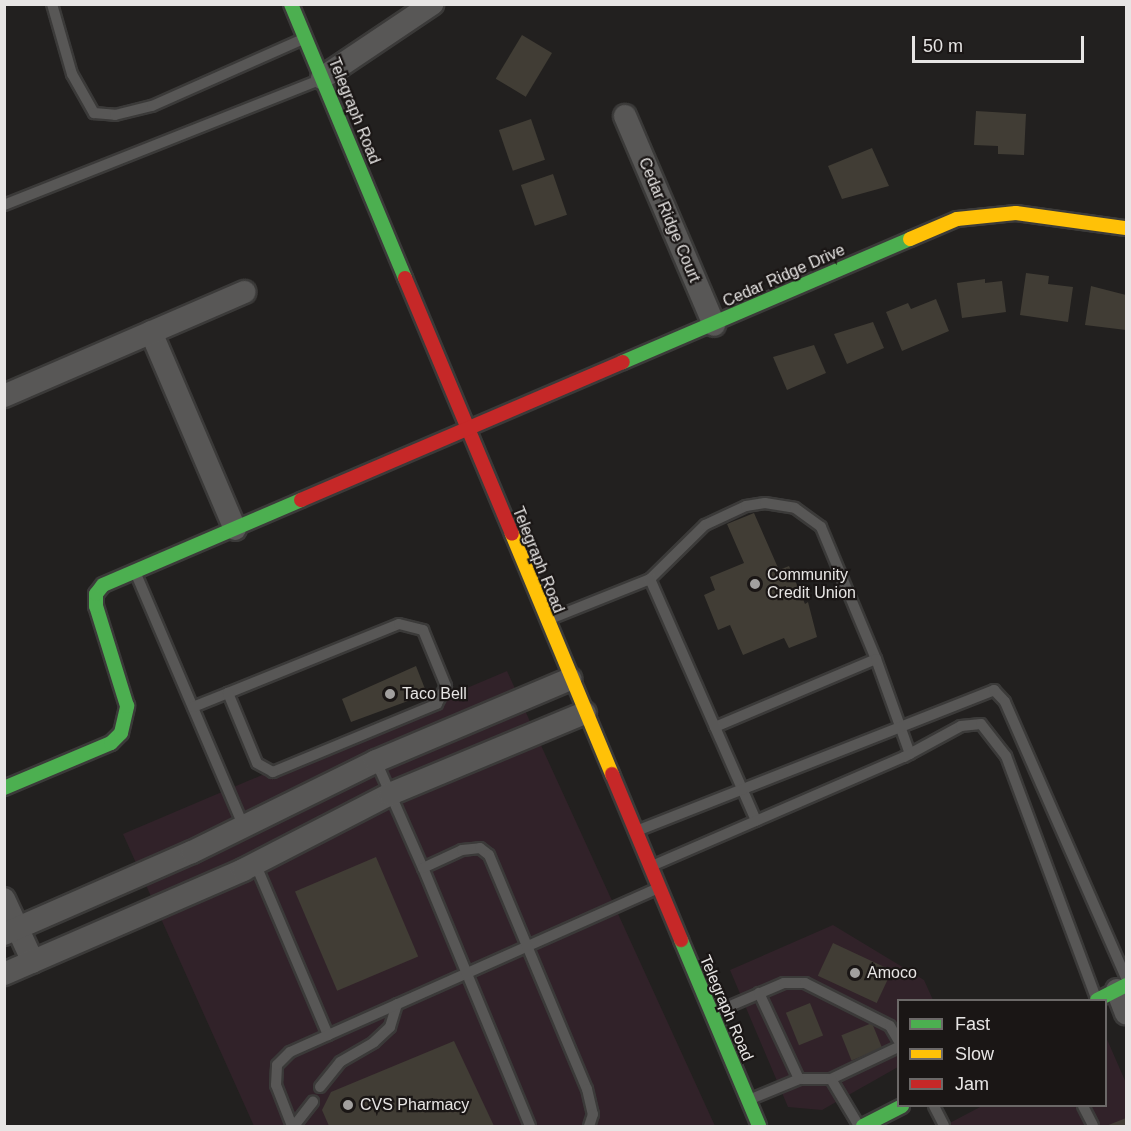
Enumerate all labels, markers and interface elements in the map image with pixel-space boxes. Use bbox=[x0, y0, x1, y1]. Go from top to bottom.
scale bar bbox=[915, 24, 1088, 62]
text: 50 m bbox=[923, 36, 963, 56]
street label: Telegraph Road bbox=[324, 55, 384, 167]
street label: Cedar Ridge Court bbox=[634, 155, 704, 285]
street label: Cedar Ridge Drive bbox=[720, 240, 848, 312]
street label: Telegraph Road bbox=[508, 504, 568, 616]
place label: Community Credit Union bbox=[767, 565, 856, 603]
marker: Community Credit Union bbox=[748, 577, 762, 591]
place label: Taco Bell bbox=[402, 684, 467, 704]
marker: Taco Bell bbox=[383, 687, 397, 701]
street label: Telegraph Road bbox=[695, 952, 757, 1064]
place label: Amoco bbox=[867, 963, 917, 983]
marker: Amoco bbox=[848, 966, 862, 980]
legend bbox=[897, 999, 1107, 1107]
text: Fast bbox=[955, 1014, 990, 1034]
text: Slow bbox=[955, 1044, 994, 1064]
text: Jam bbox=[955, 1074, 989, 1094]
place label: CVS Pharmacy bbox=[360, 1095, 469, 1115]
marker: CVS Pharmacy bbox=[341, 1098, 355, 1112]

